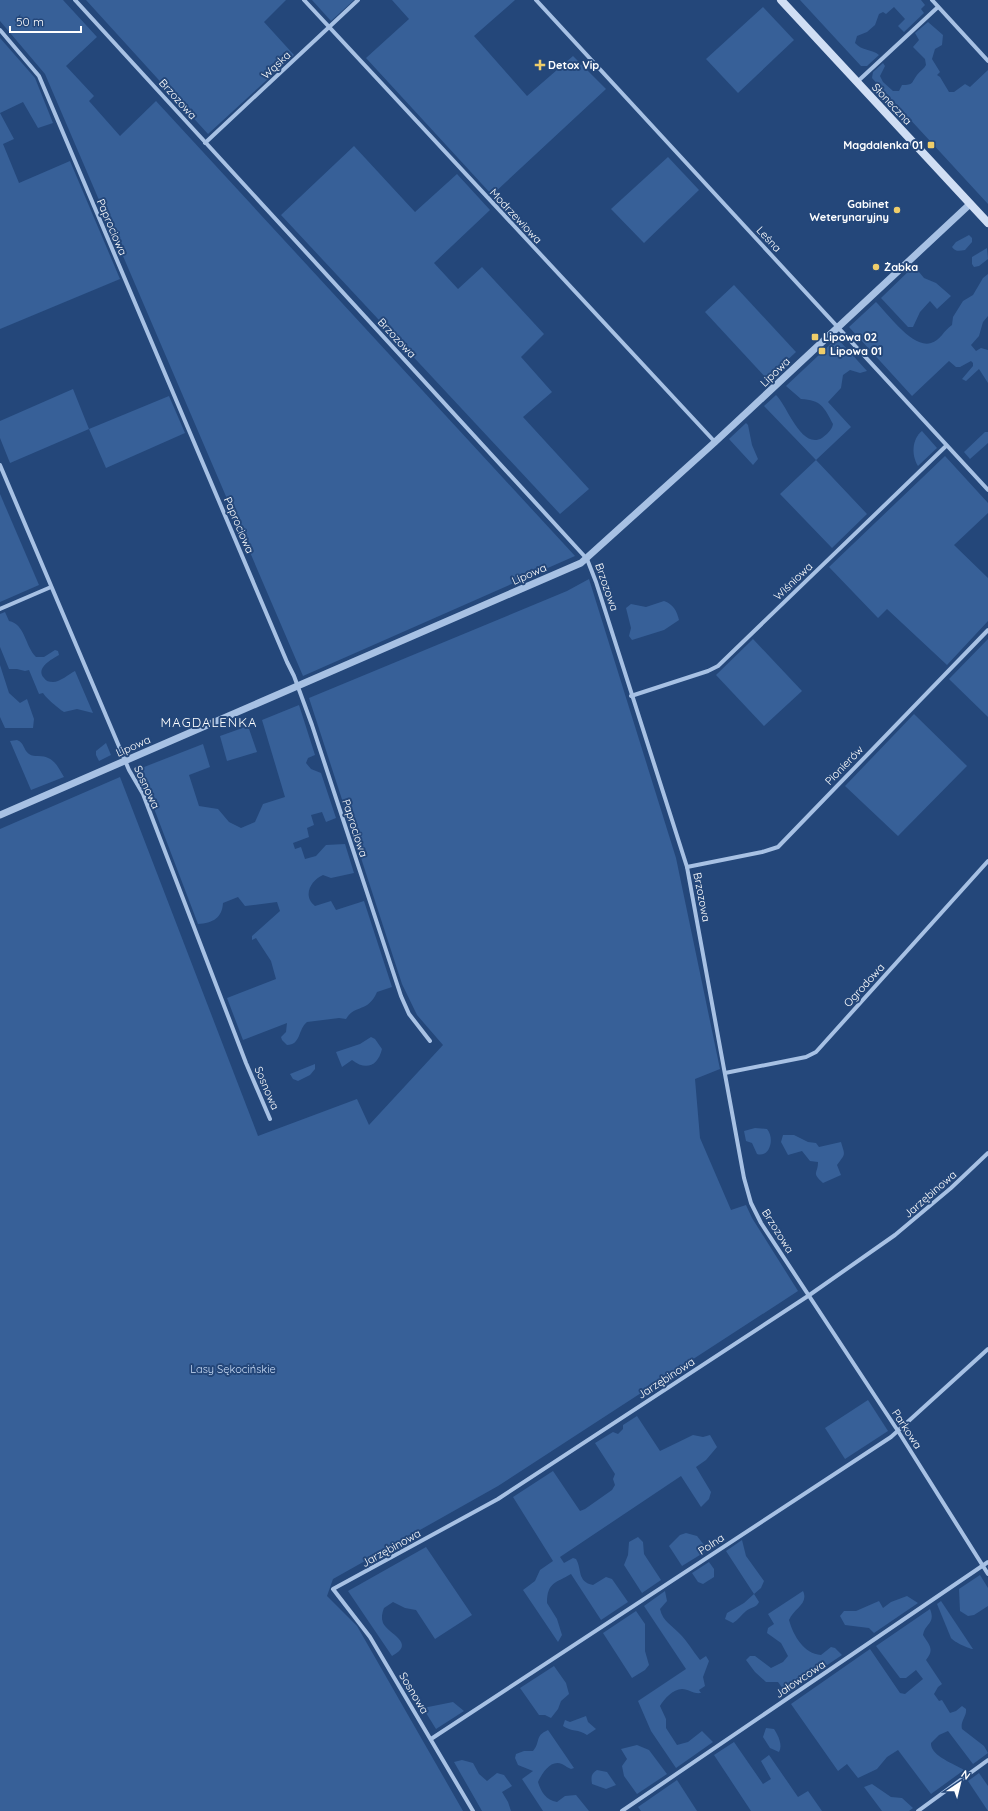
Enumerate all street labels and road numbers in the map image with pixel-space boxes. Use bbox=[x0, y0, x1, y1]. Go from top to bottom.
street label: Wąska bbox=[258, 48, 294, 82]
street label: Brzozowa bbox=[156, 76, 200, 122]
street label: Słoneczna bbox=[869, 80, 915, 128]
street label: Modrzewiowa bbox=[487, 186, 545, 246]
street label: Paprociowa bbox=[94, 197, 130, 257]
street label: Leśna bbox=[754, 223, 784, 255]
street label: Brzozowa bbox=[375, 315, 419, 361]
street label: Lipowa bbox=[757, 354, 793, 390]
street label: Paprociowa bbox=[221, 495, 257, 555]
street label: Wiśniowa bbox=[771, 559, 815, 603]
street label: Lipowa bbox=[509, 560, 549, 588]
street label: Brzozowa bbox=[592, 561, 622, 613]
street label: Lipowa bbox=[113, 732, 153, 760]
street label: Pionierów bbox=[822, 742, 866, 788]
street label: Sosnowa bbox=[131, 763, 163, 811]
street label: Paprociowa bbox=[339, 797, 371, 859]
street label: Brzozowa bbox=[690, 871, 714, 923]
street label: Ogrodowa bbox=[841, 960, 887, 1010]
street label: Sosnowa bbox=[252, 1064, 282, 1112]
street label: Jarzębinowa bbox=[901, 1167, 959, 1221]
street label: Brzozowa bbox=[759, 1206, 797, 1256]
street label: Jarzębinowa bbox=[635, 1354, 697, 1402]
street label: Parkowa bbox=[889, 1406, 925, 1452]
street label: Jarzębinowa bbox=[359, 1526, 423, 1570]
street label: Polna bbox=[695, 1530, 727, 1558]
street label: Jałowcowa bbox=[772, 1657, 828, 1701]
street label: Sosnowa bbox=[396, 1670, 432, 1716]

